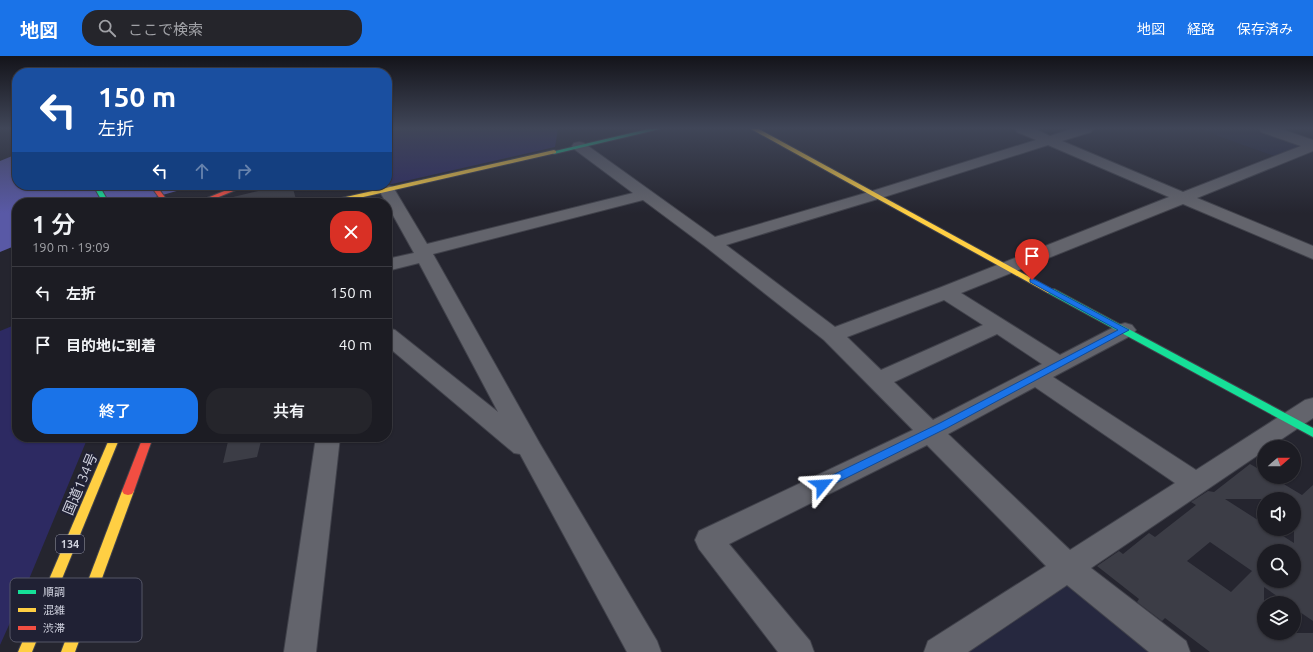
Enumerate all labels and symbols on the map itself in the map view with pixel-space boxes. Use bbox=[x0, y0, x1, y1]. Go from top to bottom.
pin bbox=[1015, 239, 1049, 280]
north arrow bbox=[1257, 440, 1301, 484]
street label: 国道134号 bbox=[60, 451, 100, 517]
position arrow bbox=[801, 464, 843, 506]
road number: 134 bbox=[56, 535, 84, 553]
legend bbox=[10, 578, 142, 642]
text: 順調 bbox=[43, 586, 65, 598]
text: 混雑 bbox=[43, 604, 65, 616]
text: 渋滞 bbox=[43, 622, 65, 634]

